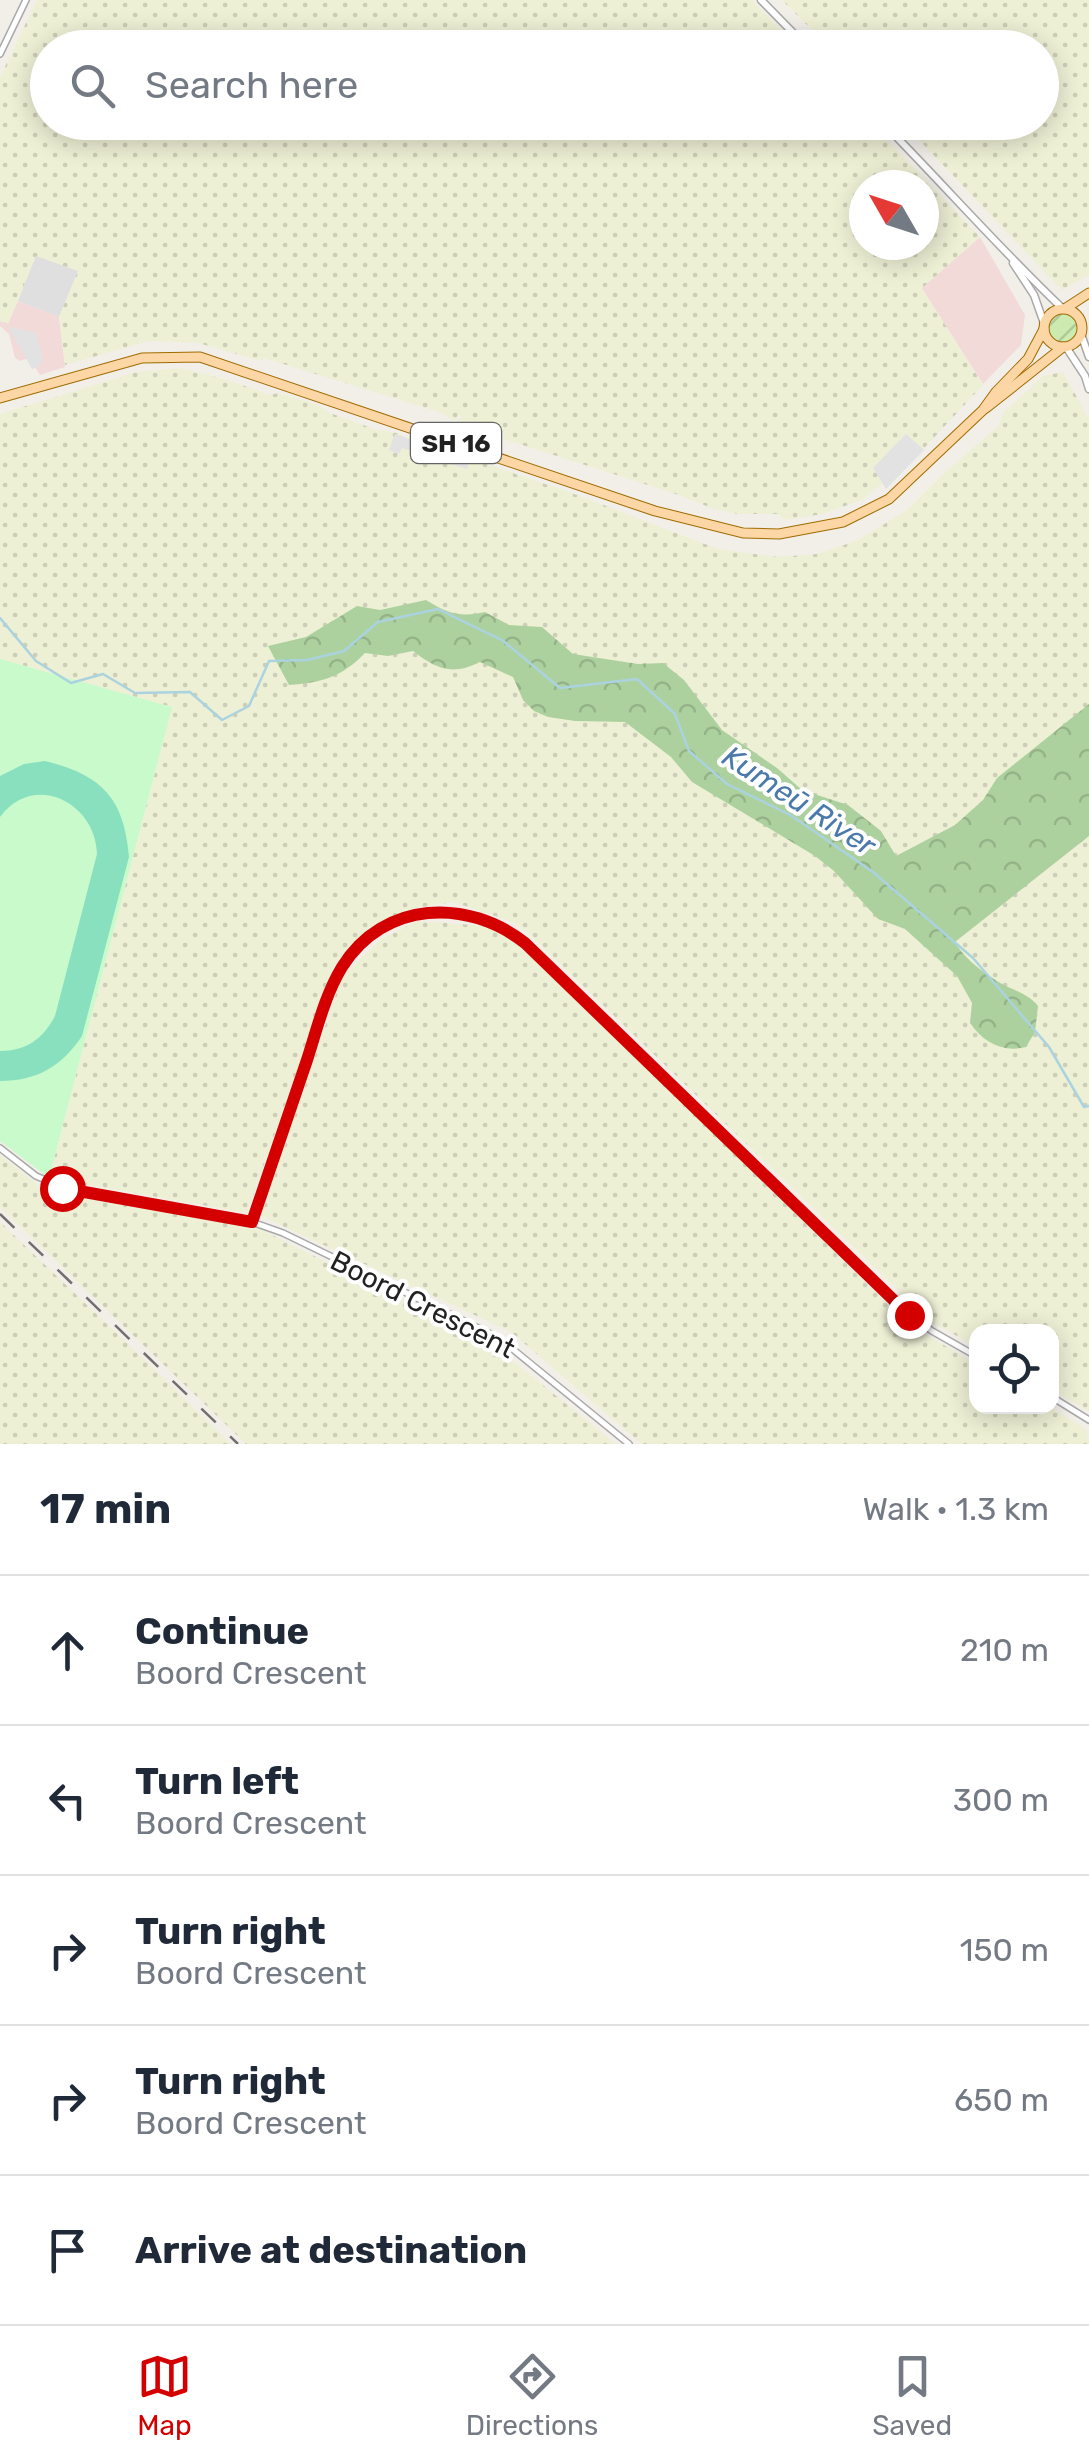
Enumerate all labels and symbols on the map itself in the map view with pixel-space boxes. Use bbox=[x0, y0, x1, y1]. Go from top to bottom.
north arrow bbox=[849, 170, 939, 260]
road number: SH 16 bbox=[411, 423, 501, 463]
water label: Kumeū River bbox=[716, 738, 884, 865]
route start bbox=[40, 1166, 86, 1212]
street label: Boord Crescent bbox=[325, 1244, 521, 1365]
route end bbox=[887, 1293, 933, 1339]

